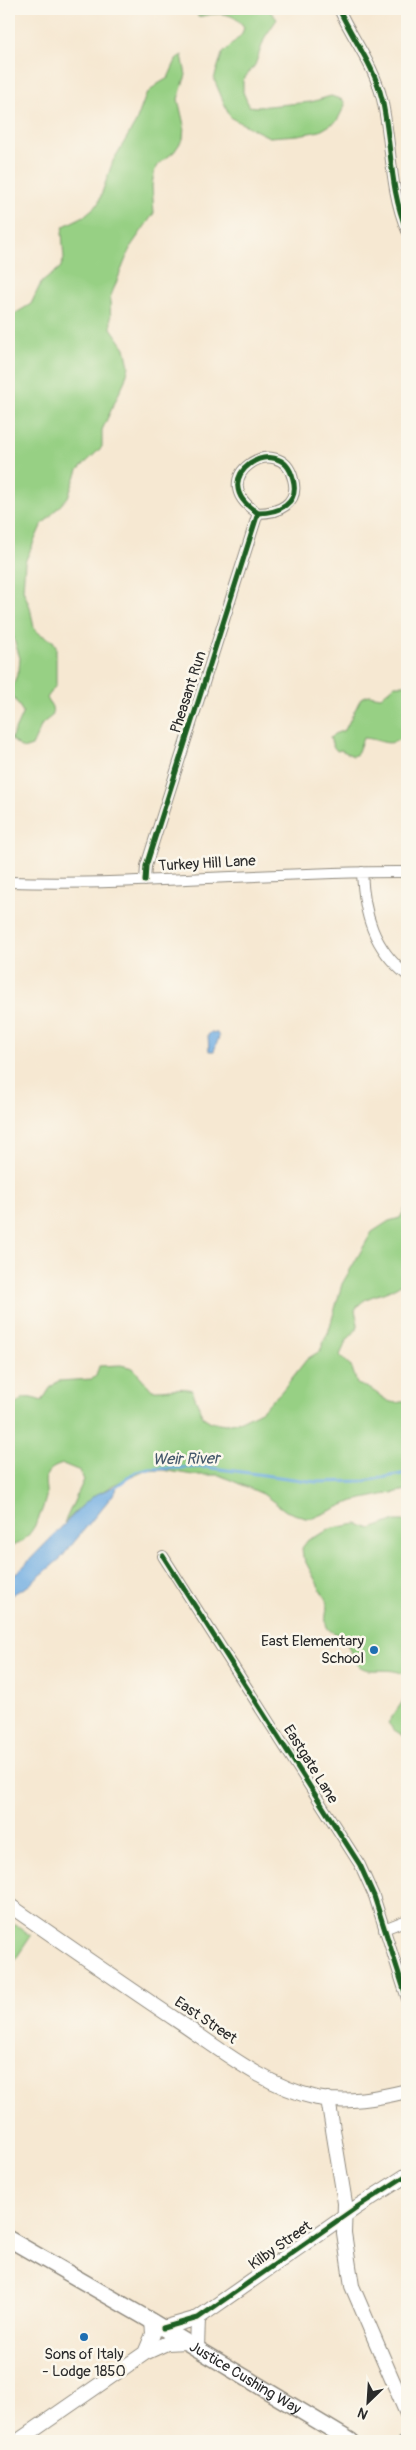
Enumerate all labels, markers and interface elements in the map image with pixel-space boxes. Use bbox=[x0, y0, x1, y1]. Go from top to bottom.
street label: Pheasant Run bbox=[166, 649, 211, 736]
street label: Turkey Hill Lane bbox=[158, 851, 257, 876]
water label: Weir River bbox=[152, 1448, 222, 1470]
place label: East Elementary School bbox=[261, 1632, 365, 1668]
marker: East Elementary School bbox=[368, 1644, 380, 1656]
street label: Eastgate Lane bbox=[279, 1721, 343, 1808]
street label: East Street bbox=[171, 1993, 241, 2049]
street label: Kilby Street bbox=[245, 2216, 316, 2274]
marker: Sons of Italy - Lodge 1850 bbox=[78, 2331, 90, 2343]
street label: Justice Cushing Way bbox=[186, 2337, 305, 2419]
place label: Sons of Italy - Lodge 1850 bbox=[42, 2345, 126, 2381]
north arrow bbox=[344, 2378, 394, 2428]
text: N bbox=[355, 2404, 371, 2423]

